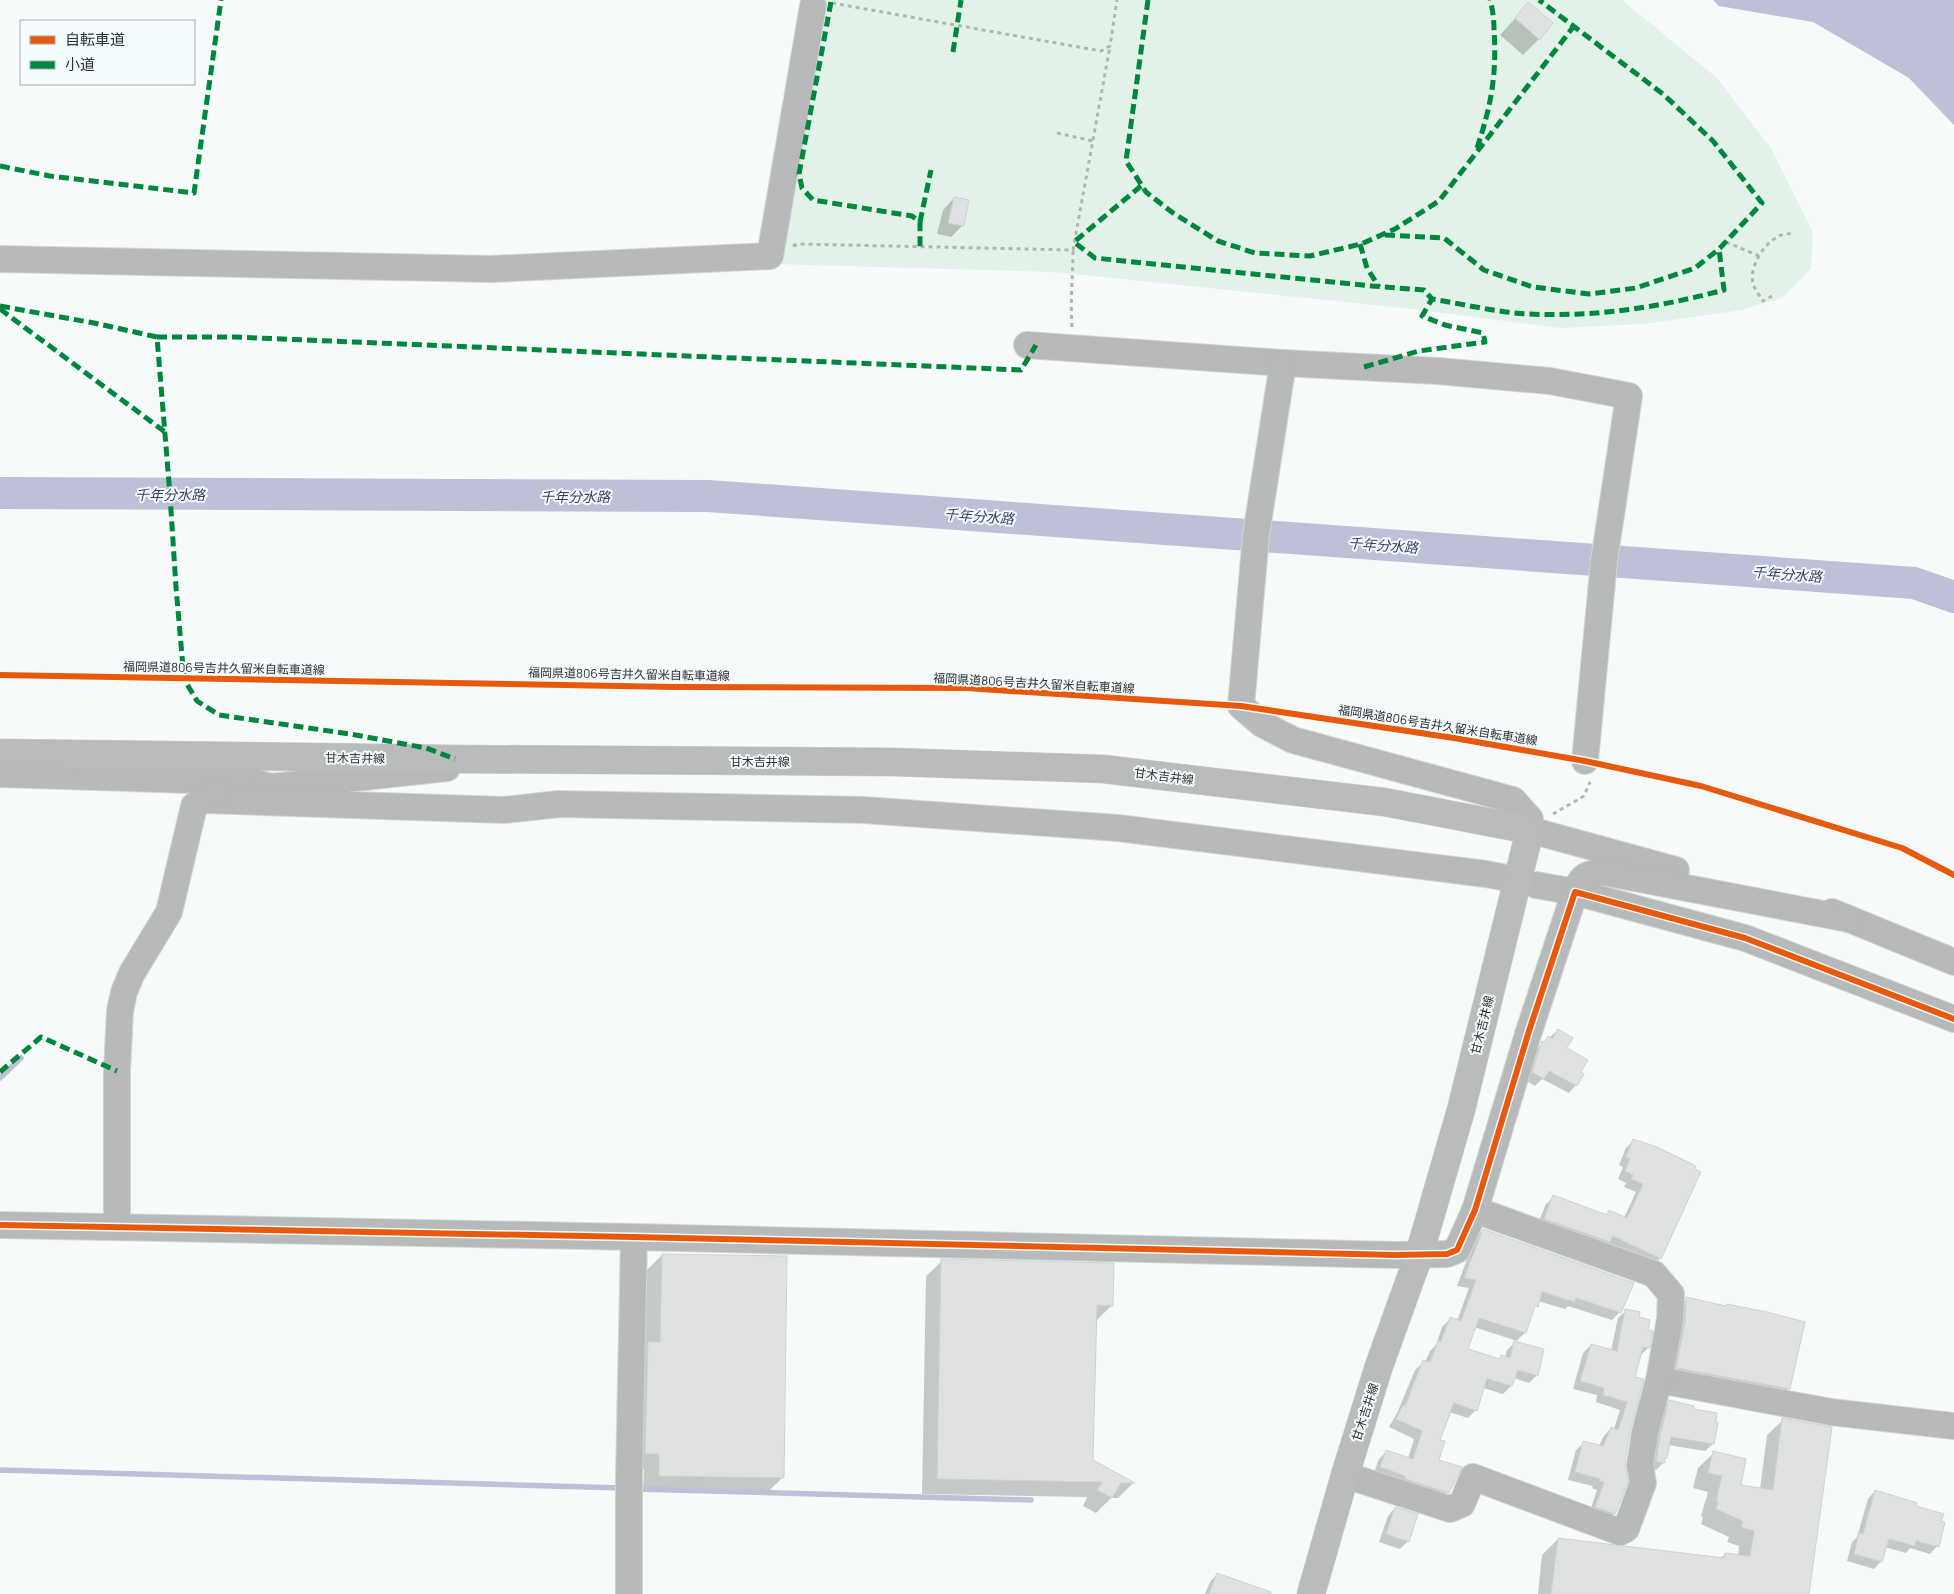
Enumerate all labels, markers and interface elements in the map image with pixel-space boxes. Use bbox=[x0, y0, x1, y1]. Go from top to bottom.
legend bbox=[20, 20, 195, 85]
text: 自転車道 bbox=[65, 29, 125, 50]
text: 小道 bbox=[65, 54, 95, 75]
water label: 千年分水路 bbox=[135, 485, 206, 504]
water label: 千年分水路 bbox=[540, 487, 611, 506]
water label: 千年分水路 bbox=[943, 504, 1016, 528]
water label: 千年分水路 bbox=[1347, 533, 1420, 557]
water label: 千年分水路 bbox=[1751, 562, 1824, 586]
street label: 福岡県道806号吉井久留米自転車道線 bbox=[123, 658, 325, 678]
street label: 福岡県道806号吉井久留米自転車道線 bbox=[528, 664, 730, 684]
street label: 福岡県道806号吉井久留米自転車道線 bbox=[933, 669, 1135, 697]
street label: 福岡県道806号吉井久留米自転車道線 bbox=[1337, 701, 1539, 749]
street label: 甘木吉井線 bbox=[325, 749, 385, 767]
street label: 甘木吉井線 bbox=[730, 753, 790, 770]
street label: 甘木吉井線 bbox=[1133, 764, 1195, 788]
street label: 甘木吉井線 bbox=[1466, 994, 1498, 1056]
street label: 甘木吉井線 bbox=[1348, 1381, 1382, 1443]

